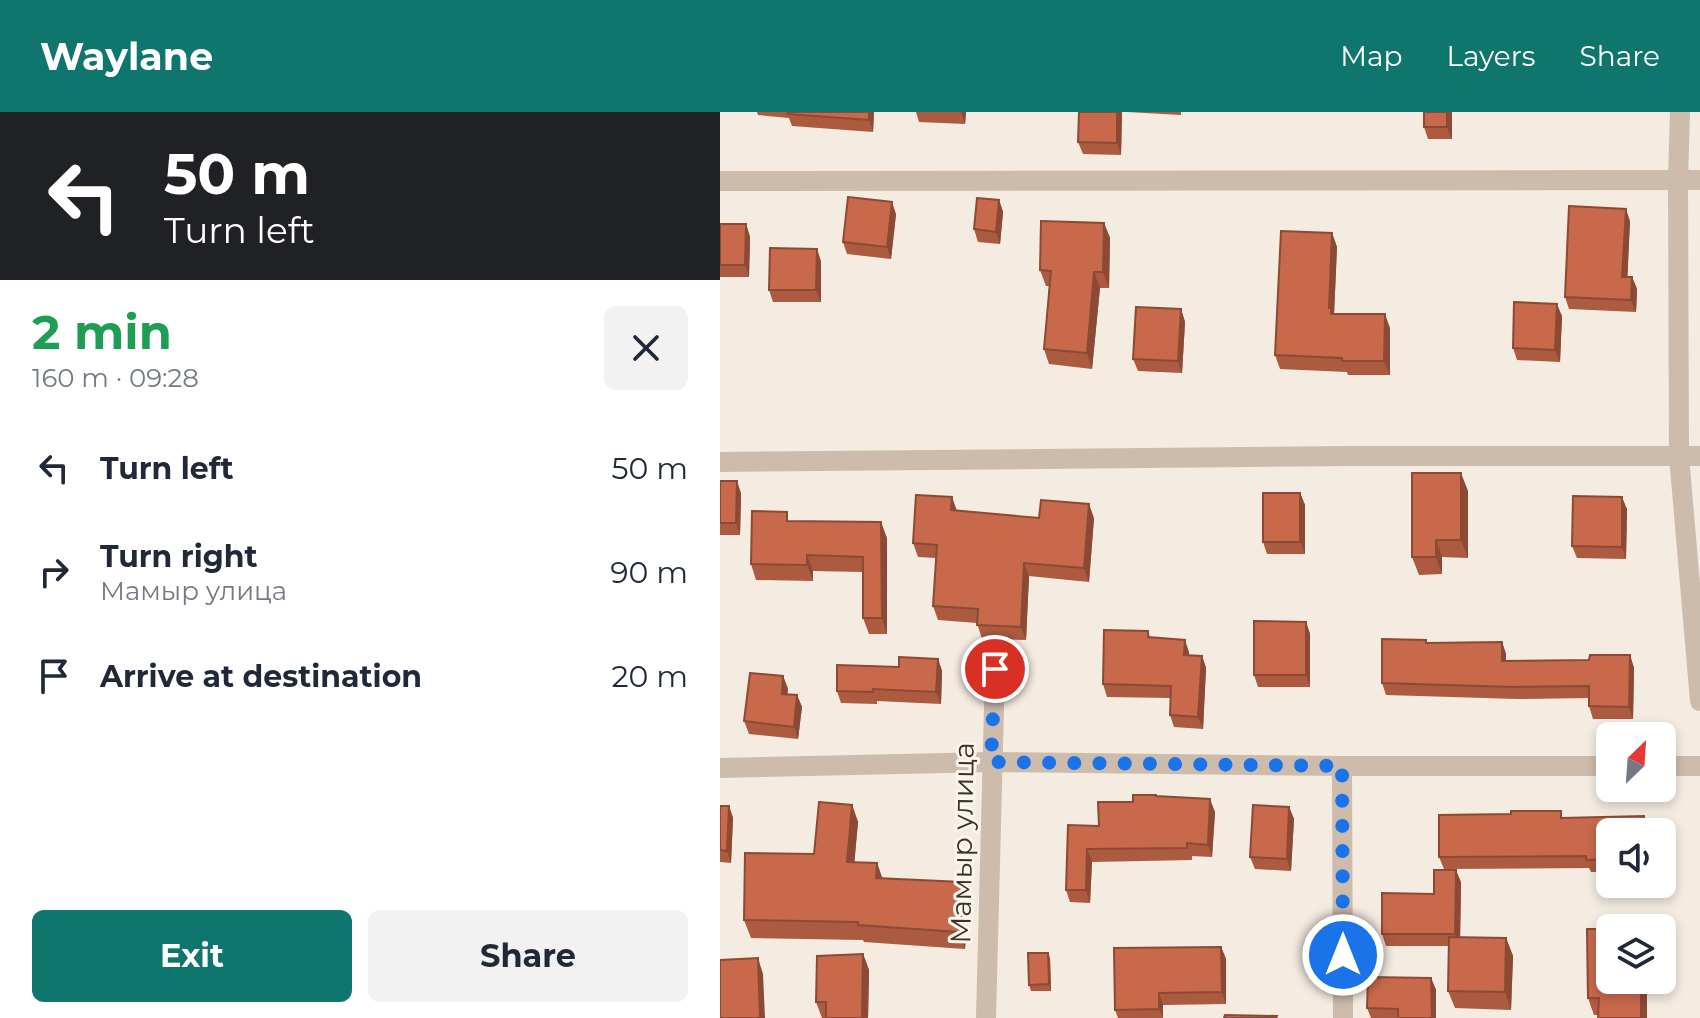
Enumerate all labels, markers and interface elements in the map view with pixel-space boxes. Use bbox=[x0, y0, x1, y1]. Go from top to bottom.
text: Waylane bbox=[40, 33, 213, 80]
text: Map bbox=[1340, 39, 1403, 73]
text: Layers bbox=[1447, 39, 1536, 73]
text: Share bbox=[1580, 39, 1660, 73]
text: 50 m bbox=[164, 140, 310, 208]
icon: left bbox=[32, 144, 136, 248]
text: Turn left bbox=[164, 208, 315, 252]
text: 2 min bbox=[32, 303, 172, 361]
button: close bbox=[604, 306, 688, 390]
text: 160 m · 09:28 bbox=[32, 362, 199, 394]
icon: left bbox=[32, 446, 76, 490]
text: Turn left bbox=[100, 450, 233, 487]
text: 50 m bbox=[611, 450, 688, 487]
text: Turn right bbox=[100, 538, 257, 575]
icon: right bbox=[32, 550, 76, 594]
text: 90 m bbox=[610, 554, 688, 591]
text: Мамыр улица bbox=[100, 575, 287, 607]
pin bbox=[961, 635, 1029, 703]
icon: arrive bbox=[973, 647, 1017, 691]
icon: arrive bbox=[32, 654, 76, 698]
text: Arrive at destination bbox=[100, 658, 422, 695]
text: 20 m bbox=[611, 658, 688, 695]
north arrow bbox=[1596, 722, 1676, 802]
map controls bbox=[1596, 722, 1676, 994]
street label: Мамыр улица bbox=[943, 742, 981, 944]
button: sound bbox=[1596, 818, 1676, 898]
button: Exit bbox=[32, 910, 352, 1002]
button: Share bbox=[368, 910, 688, 1002]
position arrow bbox=[1301, 913, 1385, 997]
button: layers bbox=[1596, 914, 1676, 994]

